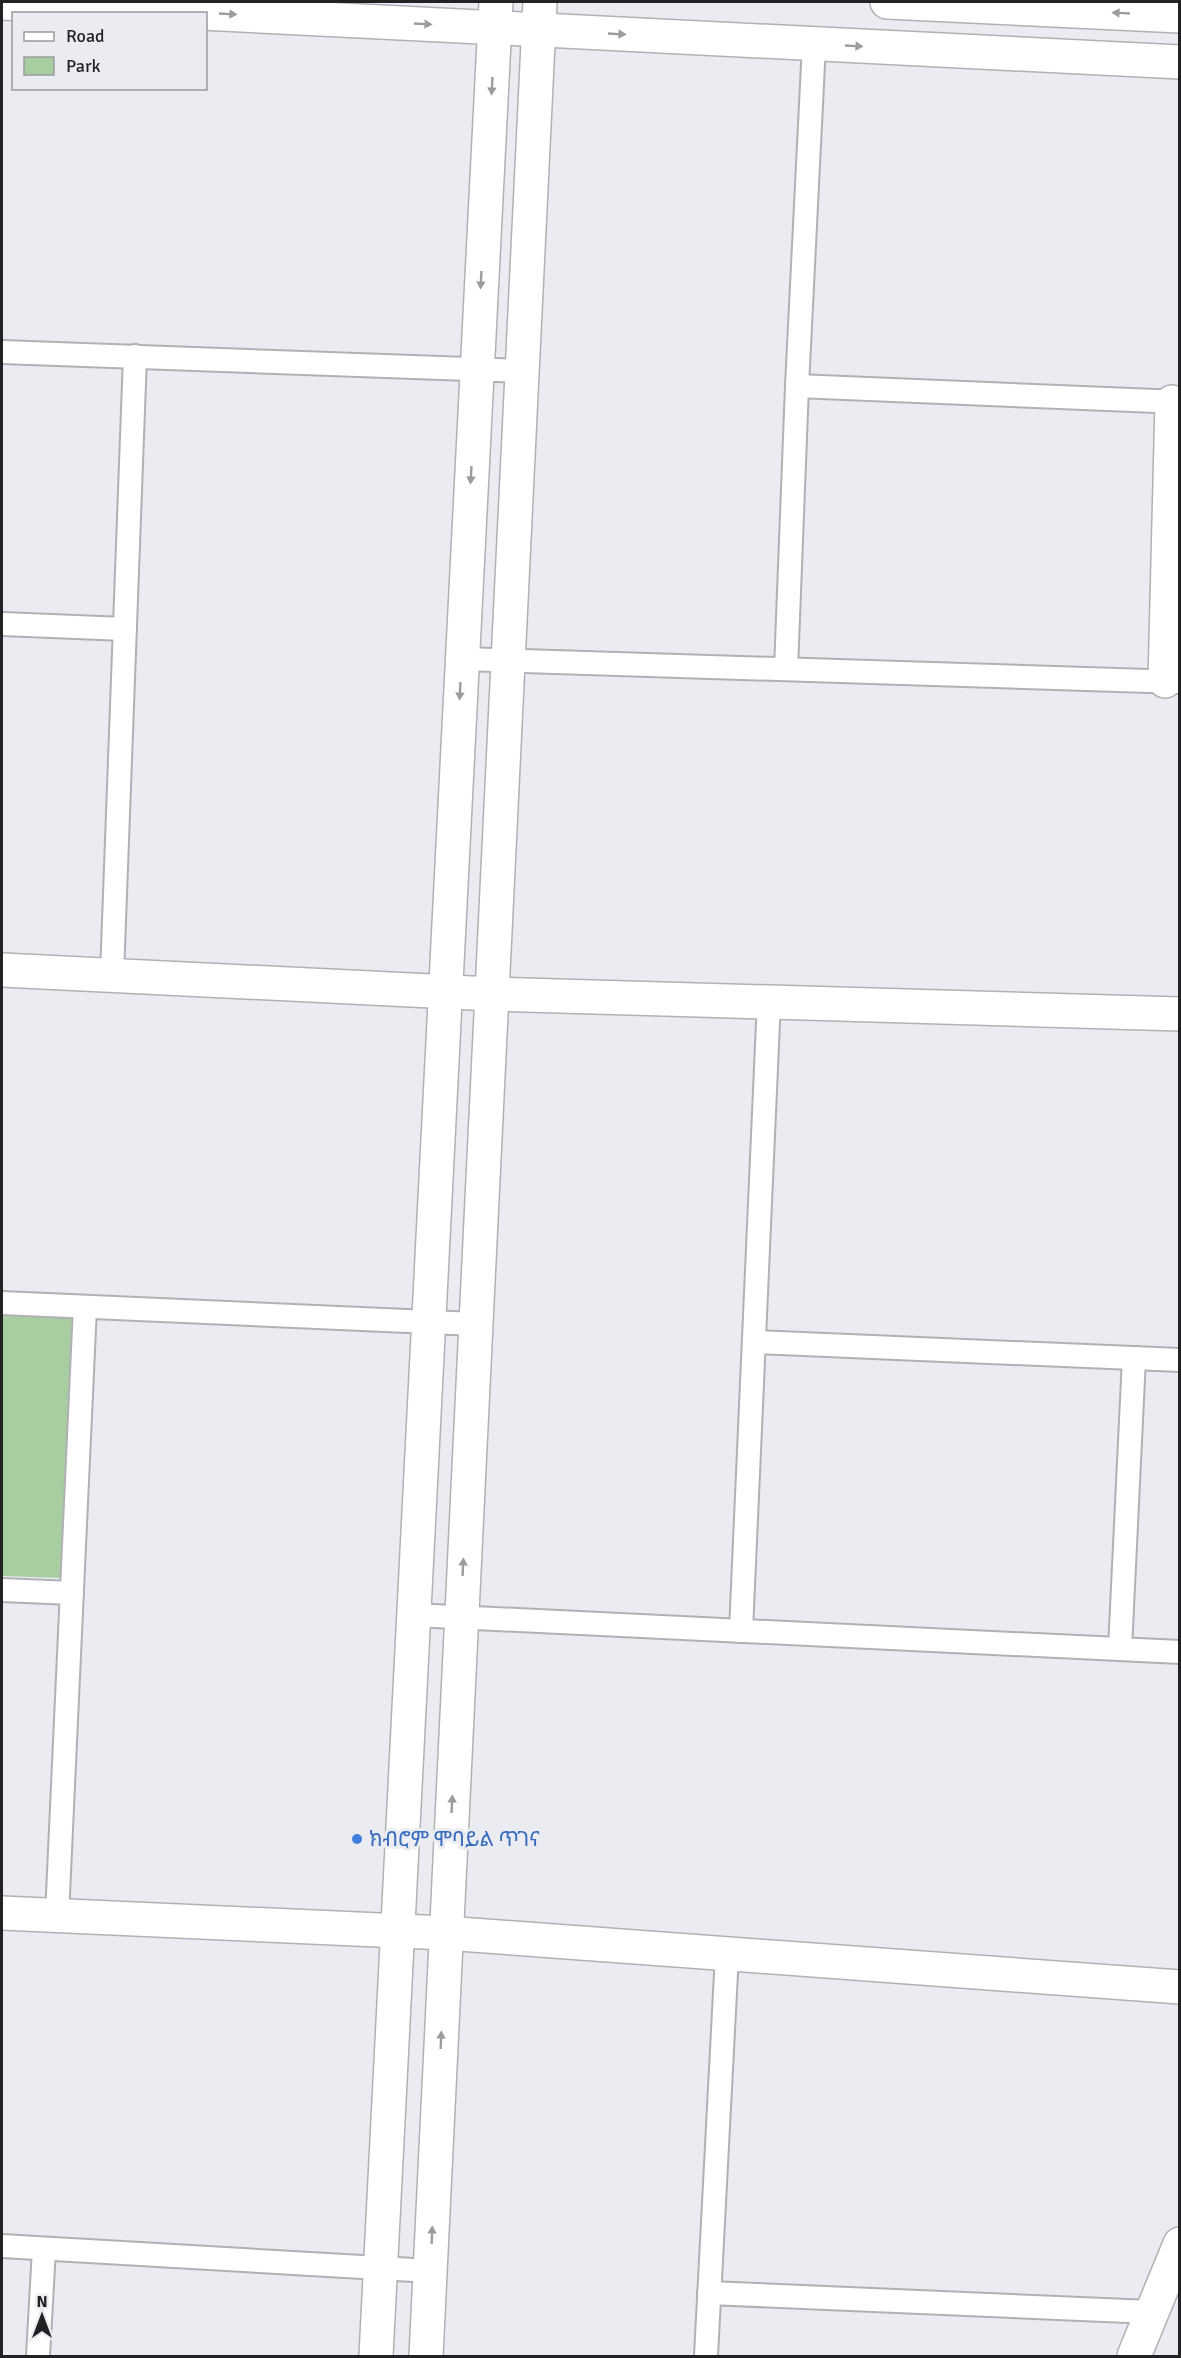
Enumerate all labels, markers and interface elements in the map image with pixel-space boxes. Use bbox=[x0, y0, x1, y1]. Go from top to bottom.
one-way arrow bbox=[1112, 8, 1131, 17]
one-way arrow bbox=[218, 10, 237, 19]
legend bbox=[12, 12, 207, 90]
one-way arrow bbox=[413, 19, 432, 28]
text: Road bbox=[66, 25, 105, 47]
one-way arrow bbox=[608, 29, 627, 38]
one-way arrow bbox=[844, 42, 863, 51]
text: Park bbox=[66, 55, 101, 77]
one-way arrow bbox=[487, 76, 496, 95]
one-way arrow bbox=[477, 271, 486, 290]
one-way arrow bbox=[467, 466, 476, 485]
one-way arrow bbox=[456, 681, 465, 700]
one-way arrow bbox=[459, 1557, 468, 1576]
one-way arrow bbox=[447, 1794, 456, 1813]
place label: ክብሮም ሞባይል ጥገና bbox=[369, 1826, 540, 1852]
marker: ክብሮም ሞባይል ጥገና bbox=[350, 1832, 364, 1846]
one-way arrow bbox=[436, 2031, 445, 2050]
one-way arrow bbox=[428, 2226, 437, 2245]
north arrow bbox=[12, 2286, 72, 2346]
text: N bbox=[36, 2292, 48, 2312]

